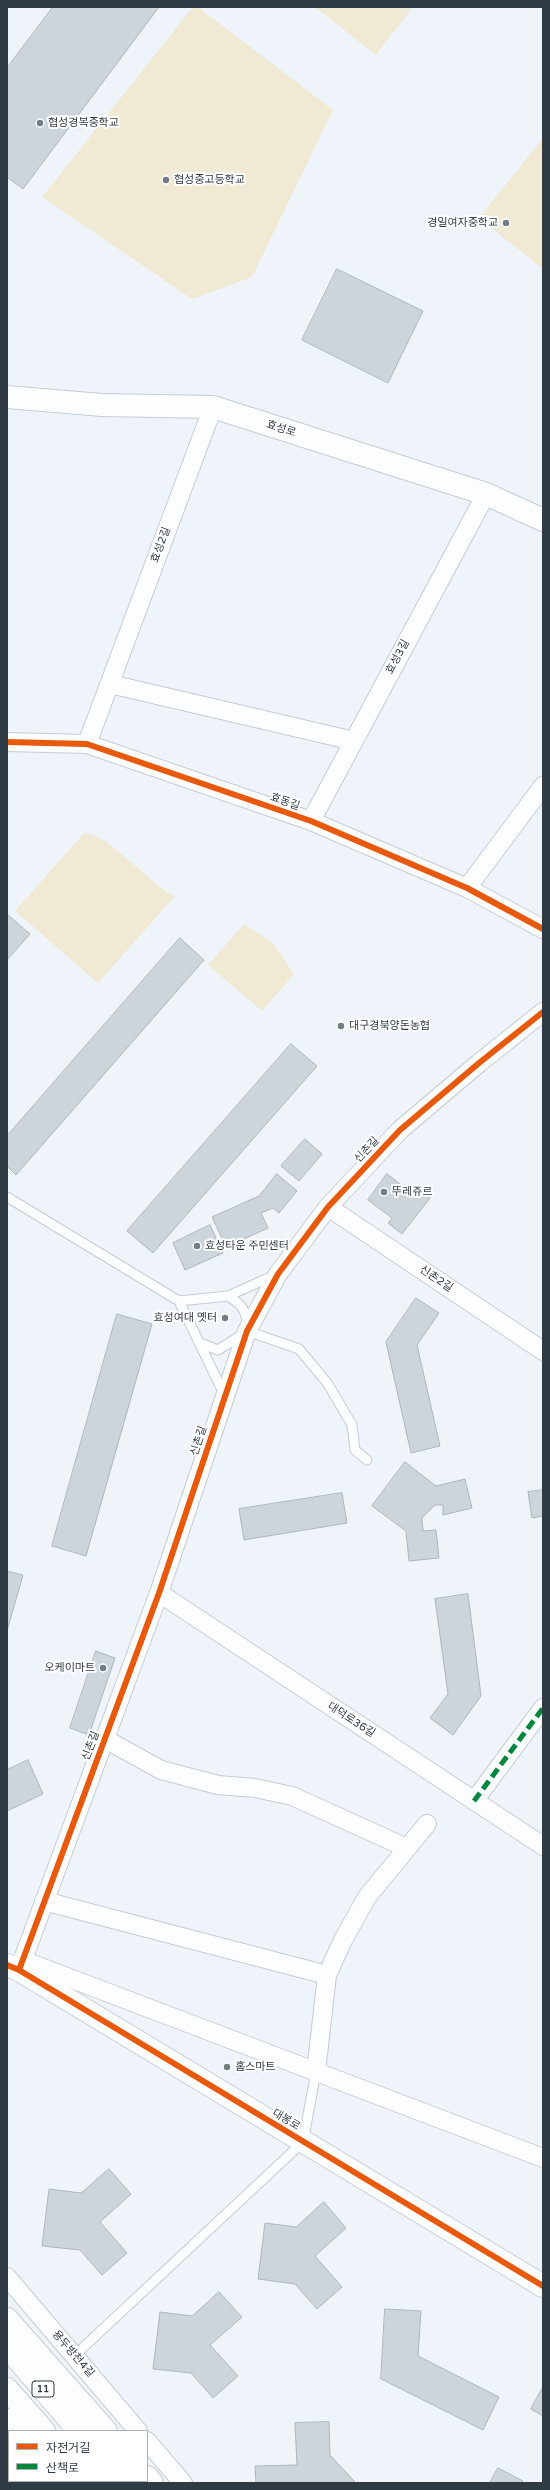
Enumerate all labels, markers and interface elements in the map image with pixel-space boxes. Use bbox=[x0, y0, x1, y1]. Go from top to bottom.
place label: 협성경복중학교 bbox=[48, 116, 119, 130]
marker: 협성경복중학교 bbox=[35, 118, 45, 128]
place label: 협성중고등학교 bbox=[174, 173, 245, 187]
marker: 협성중고등학교 bbox=[161, 175, 171, 185]
place label: 경일여자중학교 bbox=[427, 216, 498, 230]
marker: 경일여자중학교 bbox=[501, 218, 511, 228]
street label: 효성로 bbox=[265, 418, 297, 440]
street label: 효성2길 bbox=[148, 525, 174, 565]
street label: 효성3길 bbox=[383, 637, 413, 677]
street label: 효동길 bbox=[268, 791, 302, 813]
place label: 대구경북양돈농협 bbox=[349, 1019, 430, 1033]
marker: 대구경북양돈농협 bbox=[336, 1021, 346, 1031]
street label: 신촌길 bbox=[352, 1134, 382, 1166]
place label: 뚜레쥬르 bbox=[392, 1185, 432, 1199]
marker: 뚜레쥬르 bbox=[379, 1187, 389, 1197]
place label: 효성타운 주민센터 bbox=[205, 1239, 289, 1253]
marker: 효성타운 주민센터 bbox=[192, 1241, 202, 1251]
street label: 신촌2길 bbox=[417, 1263, 455, 1295]
place label: 효성여대 옛터 bbox=[153, 1311, 217, 1325]
marker: 효성여대 옛터 bbox=[220, 1313, 230, 1323]
street label: 신촌길 bbox=[188, 1425, 210, 1457]
place label: 오케이마트 bbox=[44, 1661, 95, 1675]
marker: 오케이마트 bbox=[98, 1663, 108, 1673]
street label: 대덕로36길 bbox=[325, 1700, 377, 1740]
street label: 신촌길 bbox=[79, 1729, 103, 1763]
place label: 홈스마트 bbox=[235, 2060, 275, 2074]
marker: 홈스마트 bbox=[222, 2062, 232, 2072]
street label: 대봉로 bbox=[270, 2107, 302, 2133]
street label: 용두방천4길 bbox=[49, 2328, 97, 2380]
road number: 11 bbox=[32, 2381, 54, 2397]
legend bbox=[8, 2430, 148, 2482]
text: 자전거길 bbox=[46, 2441, 90, 2455]
text: 산책로 bbox=[46, 2461, 79, 2475]

